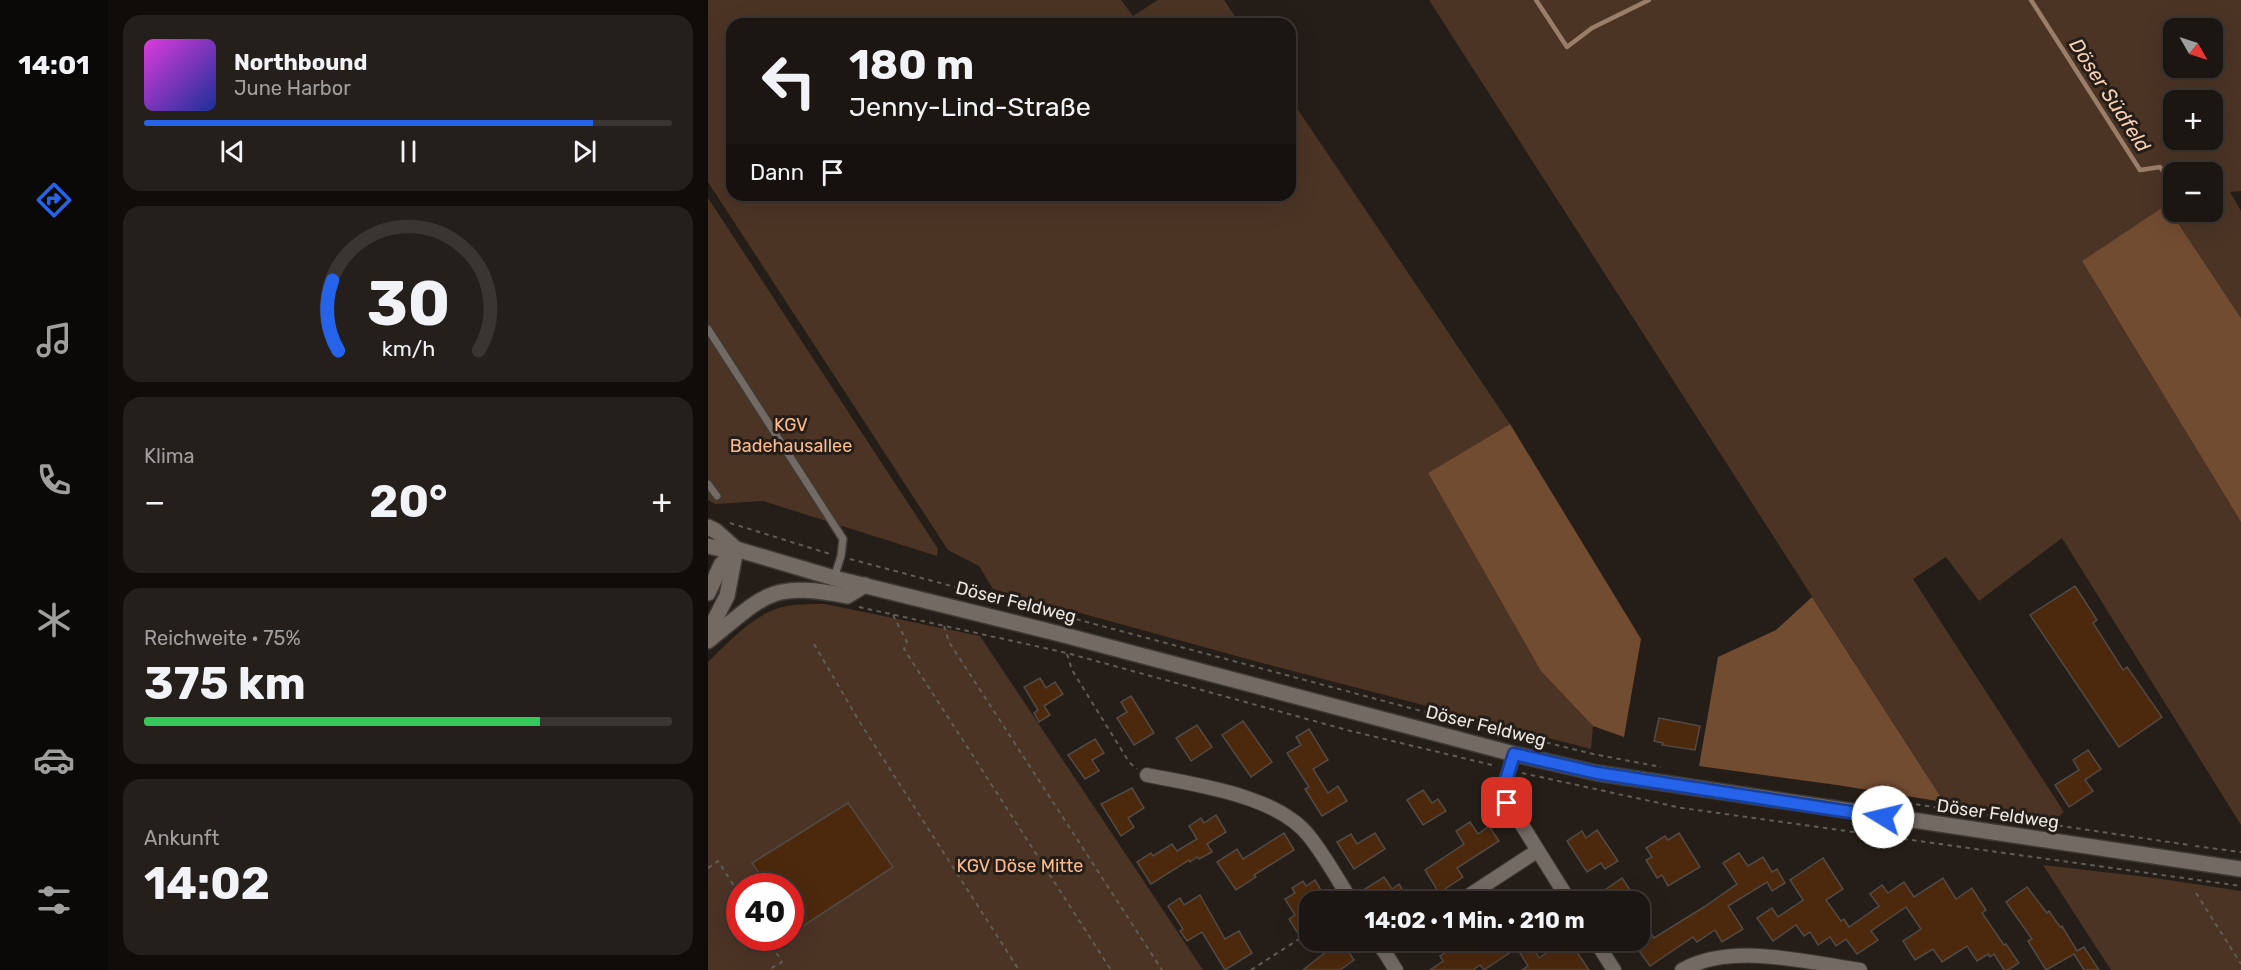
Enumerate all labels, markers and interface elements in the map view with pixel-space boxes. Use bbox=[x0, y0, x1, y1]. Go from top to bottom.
north arrow bbox=[2163, 18, 2223, 78]
map controls bbox=[2163, 18, 2223, 222]
water label: Döser Südfeld bbox=[2064, 34, 2156, 157]
text: 180 m bbox=[849, 40, 974, 90]
icon: left bbox=[750, 42, 828, 120]
text: 14:01 bbox=[18, 49, 90, 81]
text: Northbound bbox=[234, 49, 367, 76]
text: June Harbor bbox=[234, 76, 351, 100]
button: + bbox=[2163, 90, 2223, 150]
text: Jenny-Lind-Straße bbox=[849, 91, 1091, 123]
icon: previous bbox=[216, 135, 249, 168]
icon: pause bbox=[392, 135, 425, 168]
icon: next bbox=[568, 135, 601, 168]
icon: arrive bbox=[816, 156, 849, 189]
text: Dann bbox=[750, 159, 804, 186]
button: − bbox=[2163, 162, 2223, 222]
icon: directions bbox=[33, 179, 75, 221]
text: 30 bbox=[366, 267, 450, 341]
icon: music bbox=[33, 319, 75, 361]
text: km/h bbox=[381, 336, 435, 361]
park label: KGV Badehausallee bbox=[730, 414, 852, 457]
text: Klima bbox=[144, 444, 195, 468]
icon: phone bbox=[33, 459, 75, 501]
text: 20° bbox=[369, 475, 448, 528]
text: − bbox=[144, 482, 165, 521]
text: + bbox=[651, 482, 672, 521]
street label: Döser Feldweg bbox=[954, 576, 1078, 628]
icon: climate bbox=[33, 599, 75, 641]
text: Reichweite · 75% bbox=[144, 626, 301, 650]
text: 375 km bbox=[144, 657, 306, 710]
street label: Döser Feldweg bbox=[1424, 700, 1548, 752]
icon: car bbox=[33, 739, 75, 781]
pin bbox=[1481, 777, 1532, 828]
position arrow bbox=[1851, 785, 1915, 849]
icon: arrive bbox=[1490, 786, 1523, 819]
street label: Döser Feldweg bbox=[1935, 795, 2061, 833]
text: Ankunft bbox=[144, 826, 219, 850]
park label: KGV Döse Mitte bbox=[957, 855, 1083, 877]
text: 14:02 bbox=[144, 857, 270, 910]
speed limit sign: 40 bbox=[726, 873, 804, 951]
icon: filters bbox=[33, 879, 75, 921]
text: 14:02 · 1 Min. · 210 m bbox=[1364, 907, 1585, 934]

